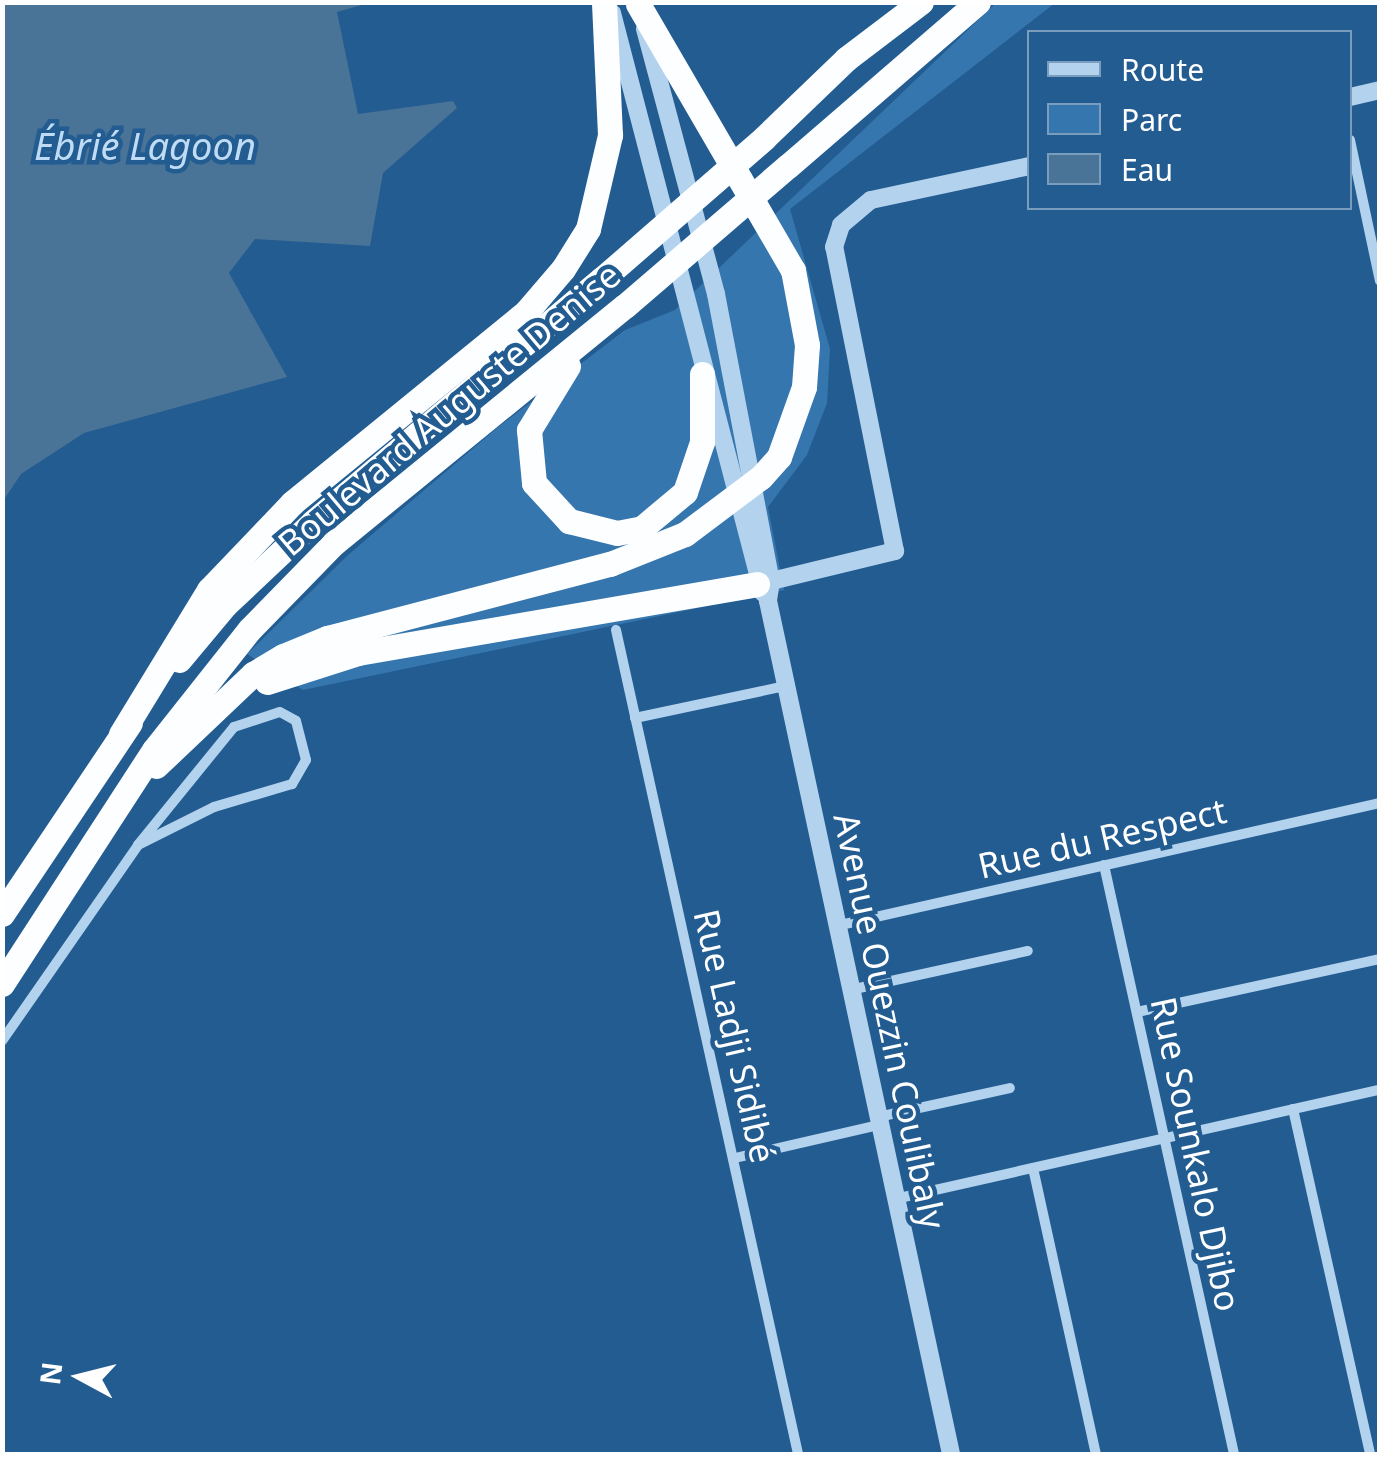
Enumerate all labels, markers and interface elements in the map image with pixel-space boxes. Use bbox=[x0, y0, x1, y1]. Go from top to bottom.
legend bbox=[1027, 30, 1352, 210]
text: Route bbox=[1121, 49, 1204, 90]
text: Parc bbox=[1121, 99, 1182, 140]
water label: Ébrié Lagoon bbox=[34, 123, 256, 169]
text: Eau bbox=[1121, 149, 1173, 190]
street label: Boulevard Auguste Denise bbox=[270, 254, 628, 564]
street label: Rue du Respect bbox=[974, 789, 1230, 887]
street label: Avenue Ouezzin Coulibaly bbox=[825, 809, 955, 1233]
street label: Rue Ladji Sidibé bbox=[685, 905, 785, 1167]
street label: Rue Sounkalo Djibo bbox=[1142, 993, 1250, 1315]
north arrow bbox=[30, 1327, 130, 1427]
text: N bbox=[30, 1360, 70, 1387]

